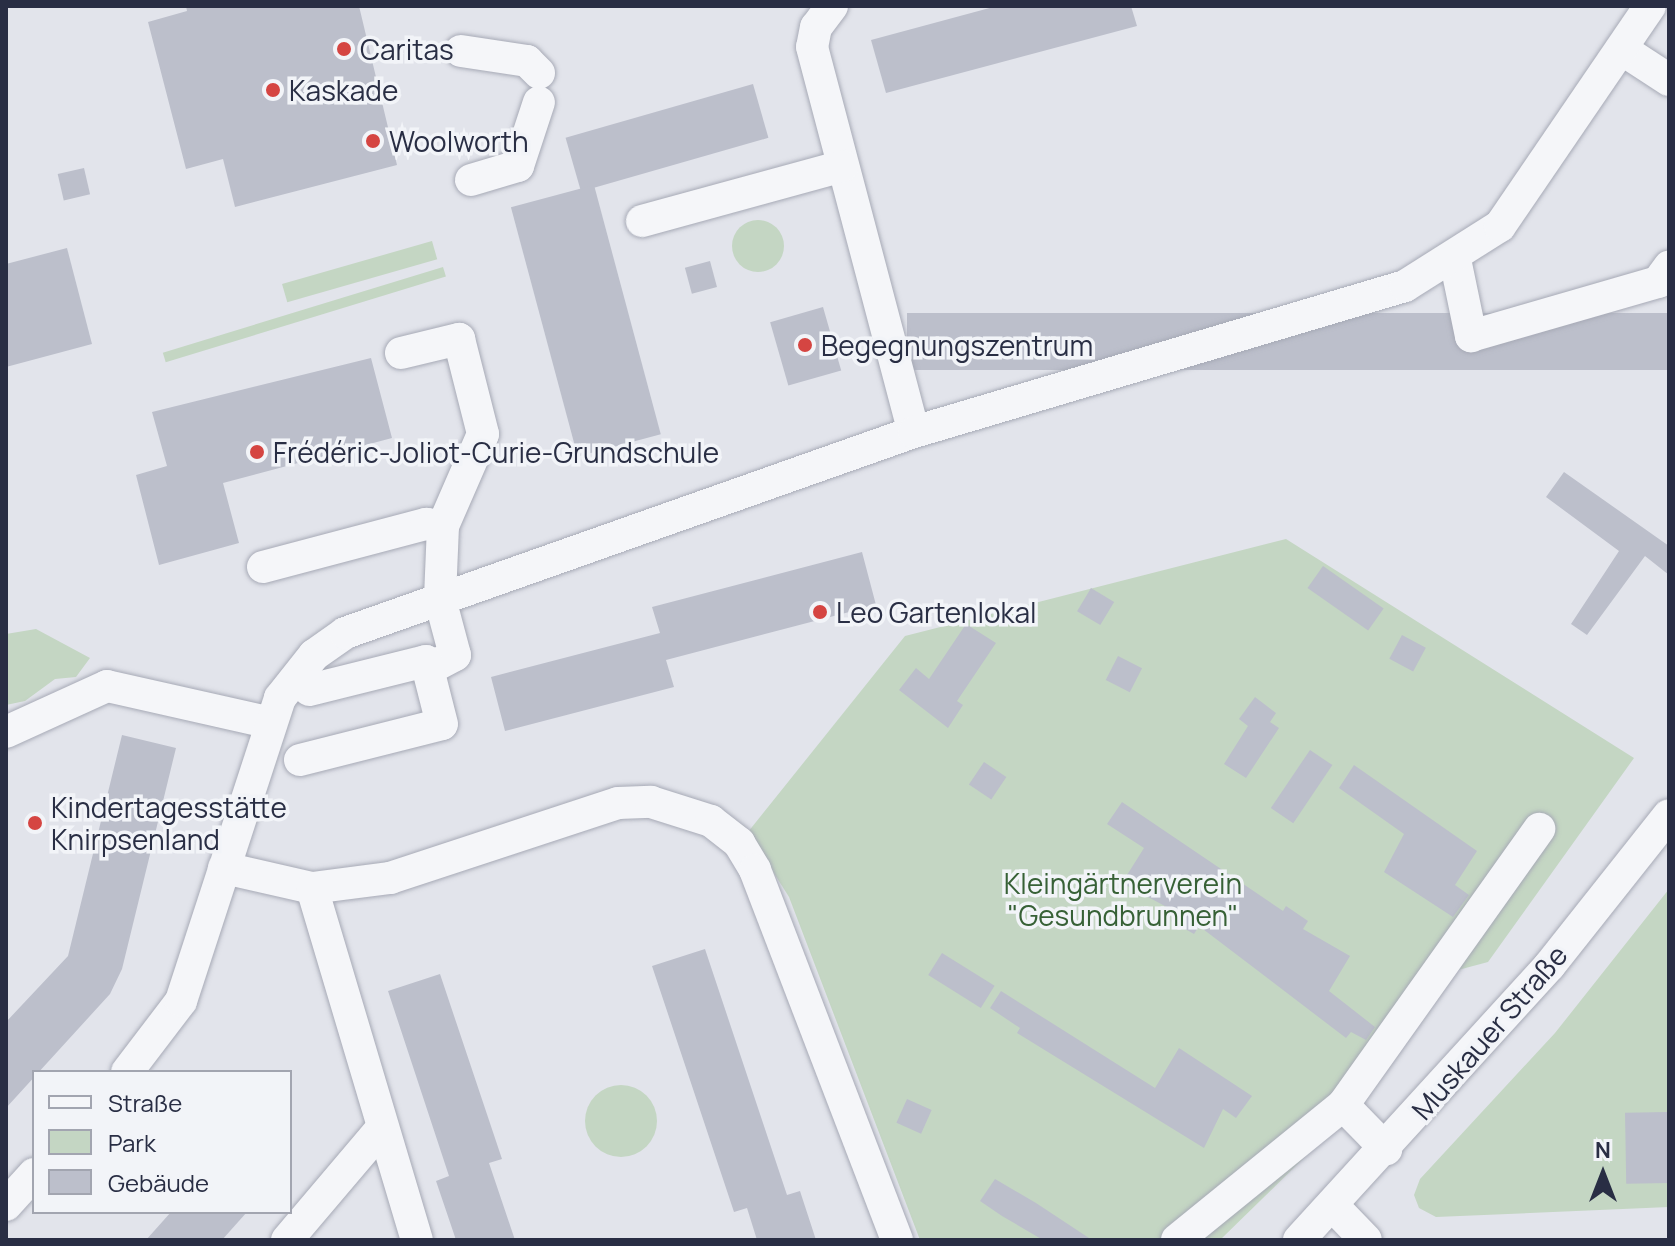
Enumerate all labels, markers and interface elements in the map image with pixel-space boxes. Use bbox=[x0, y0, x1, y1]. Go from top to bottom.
place label: Caritas bbox=[360, 32, 454, 66]
marker: Caritas bbox=[335, 40, 353, 58]
place label: Kaskade bbox=[289, 73, 398, 107]
marker: Kaskade bbox=[264, 81, 282, 99]
place label: Woolworth bbox=[389, 124, 529, 158]
marker: Woolworth bbox=[364, 132, 382, 150]
place label: Begegnungszentrum bbox=[821, 328, 1093, 362]
marker: Begegnungszentrum bbox=[796, 336, 814, 354]
place label: Frédéric-Joliot-Curie-Grundschule bbox=[273, 435, 719, 469]
marker: Frédéric-Joliot-Curie-Grundschule bbox=[248, 443, 266, 461]
place label: Leo Gartenlokal bbox=[836, 595, 1037, 629]
marker: Leo Gartenlokal bbox=[811, 603, 829, 621]
place label: Kindertagesstätte Knirpsenland bbox=[51, 790, 287, 856]
marker: Kindertagesstätte Knirpsenland bbox=[26, 814, 44, 832]
park label: Kleingärtnerverein "Gesundbrunnen" bbox=[1004, 866, 1242, 932]
street label: Muskauer Straße bbox=[1404, 938, 1574, 1126]
legend bbox=[32, 1070, 292, 1214]
text: Straße bbox=[108, 1086, 182, 1119]
text: Park bbox=[108, 1126, 156, 1159]
north arrow bbox=[1563, 1134, 1643, 1214]
text: N bbox=[1595, 1135, 1611, 1165]
text: Gebäude bbox=[108, 1166, 209, 1199]

